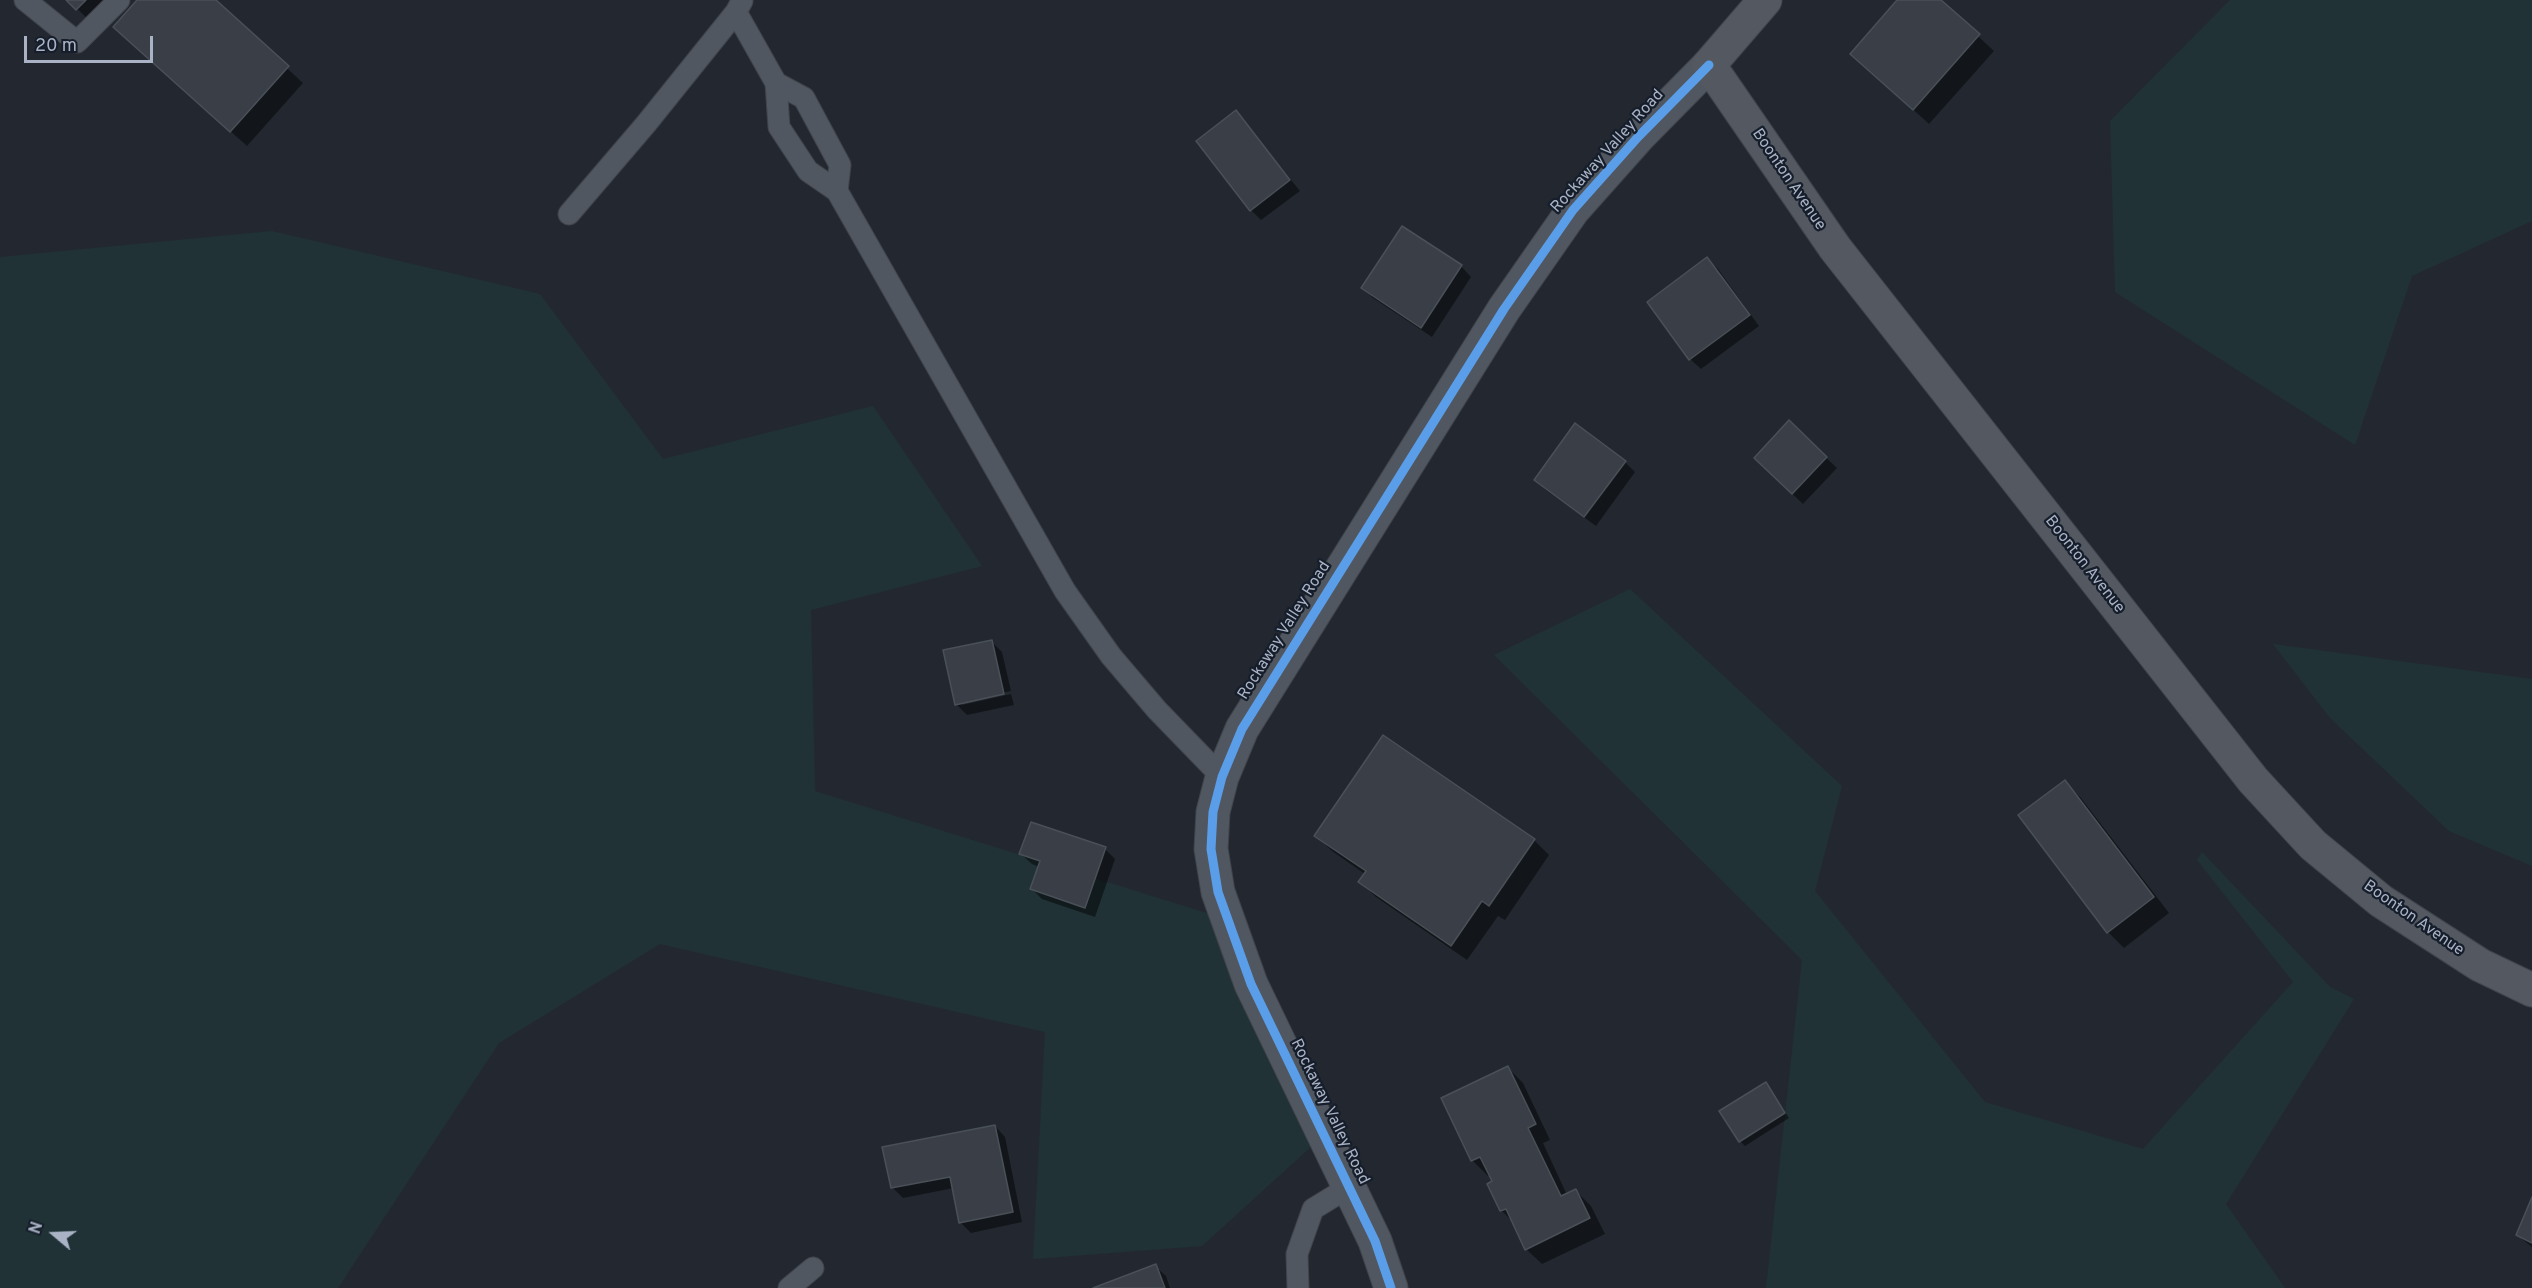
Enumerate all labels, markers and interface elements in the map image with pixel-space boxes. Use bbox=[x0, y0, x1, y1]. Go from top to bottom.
scale bar bbox=[27, 24, 156, 62]
text: 20 m bbox=[35, 35, 77, 58]
street label: Rockaway Valley Road bbox=[1548, 86, 1668, 218]
street label: Boonton Avenue bbox=[1747, 126, 1829, 234]
street label: Boonton Avenue bbox=[2040, 512, 2128, 618]
street label: Rockaway Valley Road bbox=[1235, 558, 1335, 704]
street label: Boonton Avenue bbox=[2359, 877, 2467, 961]
street label: Rockaway Valley Road bbox=[1285, 1036, 1373, 1188]
north arrow bbox=[24, 1204, 84, 1264]
text: N bbox=[26, 1219, 48, 1237]

